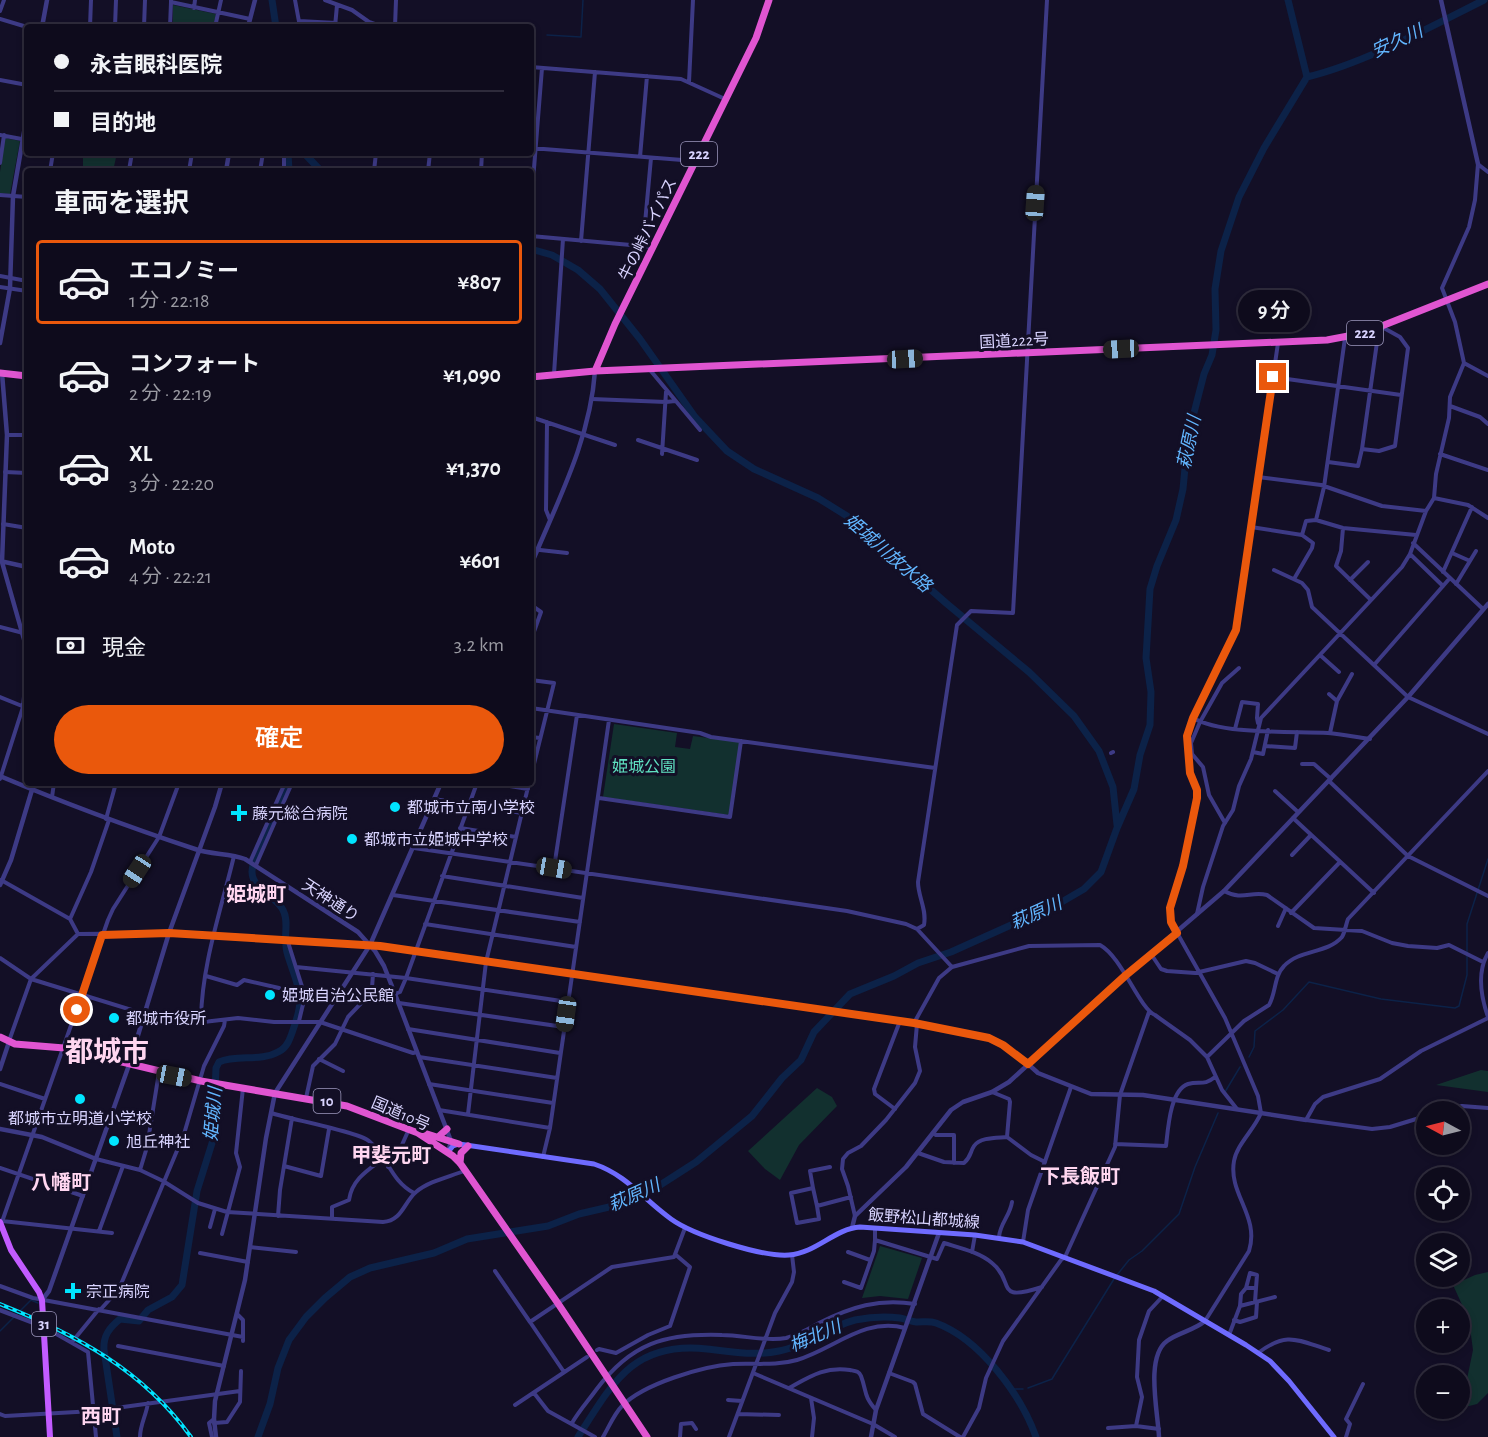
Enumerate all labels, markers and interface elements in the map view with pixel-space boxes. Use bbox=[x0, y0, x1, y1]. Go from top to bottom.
water label: 安久川 bbox=[1368, 20, 1428, 61]
text: 永吉眼科医院 bbox=[90, 54, 222, 76]
text: 目的地 bbox=[90, 112, 156, 134]
road number: 222 bbox=[681, 142, 717, 166]
street label: 牛の峠バイパス bbox=[615, 175, 680, 283]
car bbox=[1025, 184, 1045, 222]
text: 車両を選択 bbox=[54, 190, 189, 217]
icon: car bbox=[57, 255, 111, 309]
text: エコノミー bbox=[129, 260, 239, 282]
text: ¥807 bbox=[458, 271, 501, 293]
callout: 9 分 bbox=[1237, 290, 1309, 332]
text: 1 分 · 22:18 bbox=[129, 291, 210, 311]
text: 9 分 bbox=[1258, 301, 1290, 321]
road number: 222 bbox=[1347, 321, 1383, 345]
street label: 国道222号 bbox=[979, 330, 1049, 351]
car bbox=[1103, 339, 1139, 359]
icon: car bbox=[57, 348, 111, 402]
car bbox=[887, 349, 923, 369]
text: コンフォート bbox=[129, 353, 260, 375]
route end bbox=[1259, 363, 1286, 390]
text: ¥1,090 bbox=[443, 364, 501, 386]
text: 2 分 · 22:19 bbox=[129, 384, 212, 404]
water label: 萩原川 bbox=[1174, 412, 1205, 470]
icon: car bbox=[57, 441, 111, 495]
text: XL bbox=[129, 443, 152, 465]
text: ¥1,370 bbox=[446, 457, 501, 479]
text: 3 分 · 22:20 bbox=[129, 474, 214, 494]
water label: 姫城川放水路 bbox=[841, 510, 937, 597]
icon: car bbox=[57, 534, 111, 588]
text: Moto bbox=[129, 536, 175, 558]
text: ¥601 bbox=[459, 550, 501, 572]
text: 4 分 · 22:21 bbox=[129, 567, 212, 587]
icon: cash bbox=[54, 629, 87, 662]
text: 3.2 km bbox=[454, 635, 504, 655]
text: 現金 bbox=[102, 637, 146, 659]
button: 確定 bbox=[54, 705, 504, 774]
park label: 姫城公園 bbox=[612, 758, 676, 775]
place label: 都城市立南小学校 bbox=[407, 799, 535, 816]
marker: 都城市立南小学校 bbox=[388, 800, 402, 814]
marker: 藤元総合病院 bbox=[230, 804, 248, 822]
place label: 藤元総合病院 bbox=[252, 805, 348, 822]
place label: 都城市立姫城中学校 bbox=[364, 831, 508, 848]
marker: 都城市立姫城中学校 bbox=[345, 832, 359, 846]
car bbox=[120, 851, 154, 891]
car bbox=[535, 856, 573, 880]
street label: 天神通り bbox=[299, 876, 362, 925]
district label: 姫城町 bbox=[226, 883, 286, 905]
water label: 萩原川 bbox=[1007, 892, 1067, 933]
place label: 姫城自治公民館 bbox=[282, 987, 394, 1004]
marker: 姫城自治公民館 bbox=[263, 988, 277, 1002]
car bbox=[555, 995, 577, 1033]
route start bbox=[63, 996, 90, 1023]
place label: 都城市役所 bbox=[126, 1010, 206, 1027]
marker: 都城市役所 bbox=[107, 1011, 121, 1025]
district label: 都城市 bbox=[65, 1037, 149, 1067]
car bbox=[155, 1064, 193, 1088]
water label: 姫城川 bbox=[201, 1084, 225, 1142]
road number: 10 bbox=[314, 1089, 340, 1113]
marker: 都城市立明道小学校 bbox=[73, 1092, 87, 1106]
street label: 国道10号 bbox=[369, 1094, 433, 1133]
north arrow bbox=[1416, 1101, 1470, 1155]
map controls bbox=[1416, 1101, 1470, 1419]
place label: 都城市立明道小学校 bbox=[8, 1110, 152, 1127]
place label: 旭丘神社 bbox=[126, 1133, 190, 1150]
marker: 旭丘神社 bbox=[107, 1134, 121, 1148]
district label: 甲斐元町 bbox=[351, 1145, 431, 1166]
district label: 下長飯町 bbox=[1040, 1166, 1120, 1187]
button: locate bbox=[1416, 1167, 1470, 1221]
district label: 八幡町 bbox=[31, 1172, 91, 1193]
water label: 萩原川 bbox=[605, 1174, 665, 1215]
street label: 飯野松山都城線 bbox=[868, 1206, 980, 1231]
button: layers bbox=[1416, 1233, 1470, 1287]
marker: 宗正病院 bbox=[64, 1282, 82, 1300]
place label: 宗正病院 bbox=[86, 1283, 150, 1300]
button: + bbox=[1416, 1299, 1470, 1353]
road number: 31 bbox=[32, 1312, 56, 1336]
water label: 梅北川 bbox=[786, 1315, 846, 1356]
button: − bbox=[1416, 1365, 1470, 1419]
district label: 西町 bbox=[81, 1407, 121, 1427]

